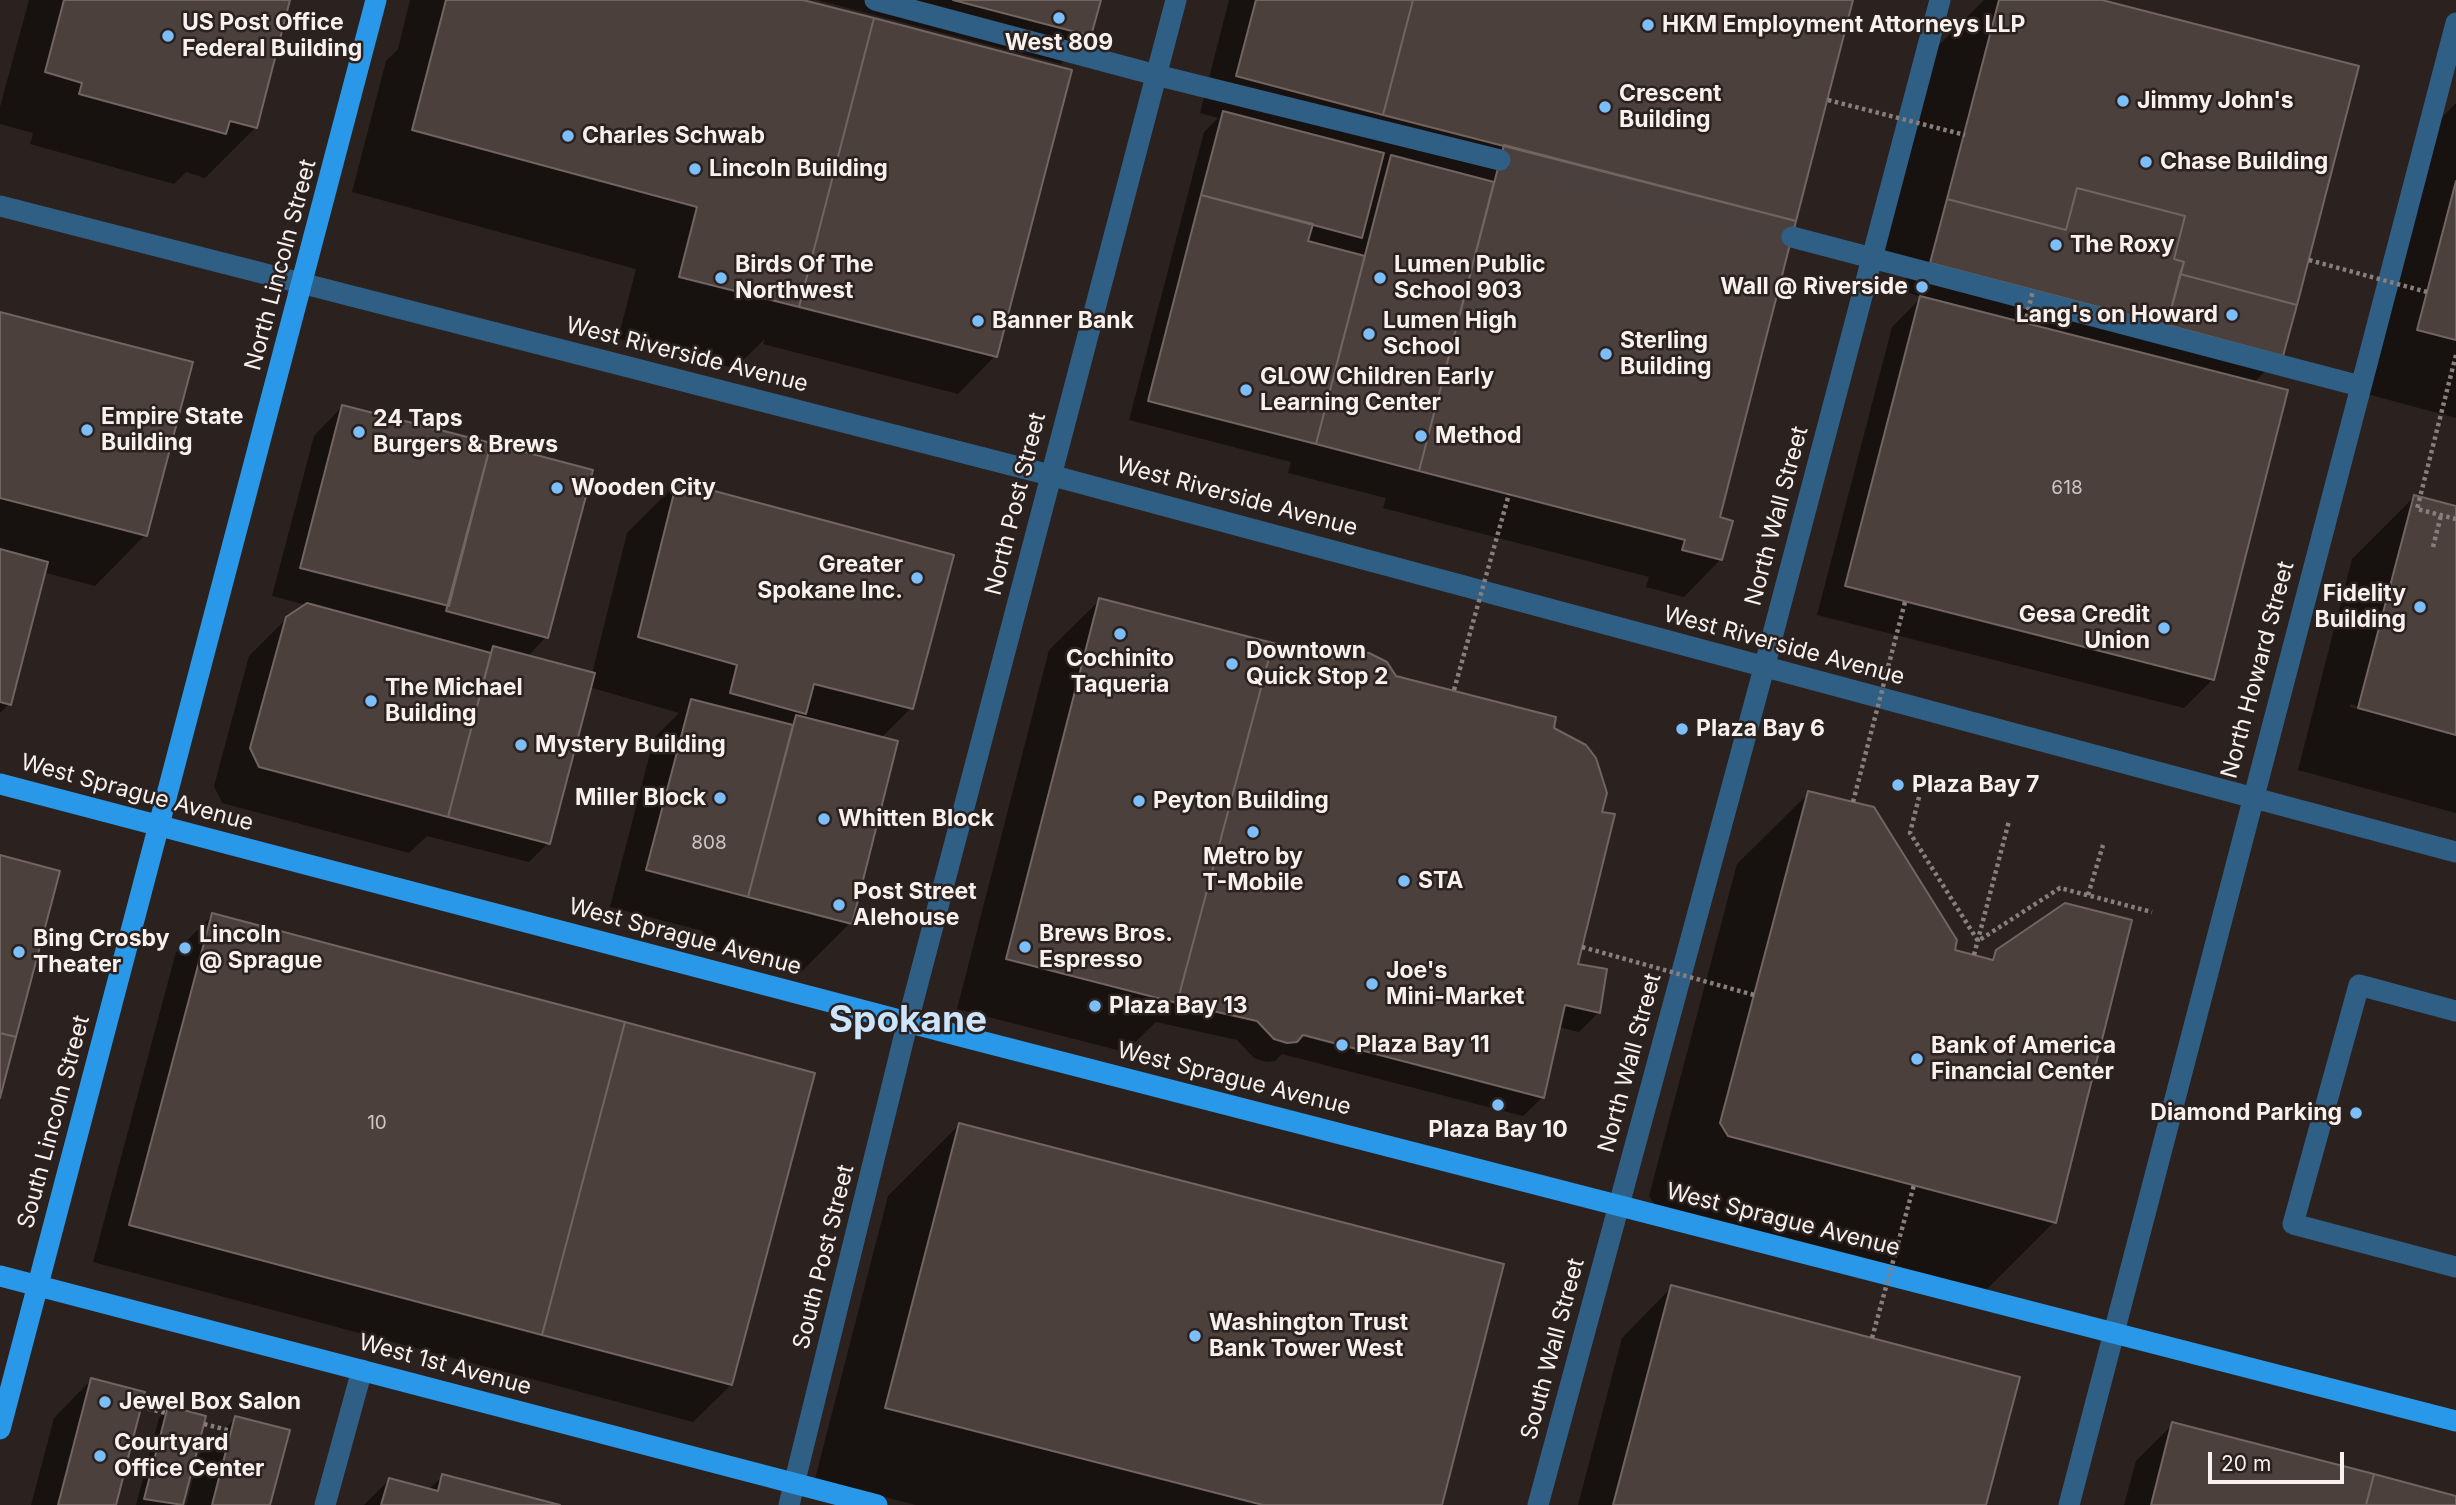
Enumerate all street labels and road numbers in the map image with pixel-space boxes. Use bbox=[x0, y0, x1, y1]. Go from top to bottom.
street label: North Lincoln Street bbox=[240, 156, 322, 374]
street label: West Riverside Avenue bbox=[563, 312, 811, 398]
street label: North Post Street bbox=[980, 410, 1052, 598]
street label: North Wall Street bbox=[1740, 423, 1814, 609]
street label: West Riverside Avenue bbox=[1113, 452, 1361, 542]
street label: North Howard Street bbox=[2216, 558, 2300, 782]
street label: West Riverside Avenue bbox=[1660, 601, 1908, 691]
street label: West Sprague Avenue bbox=[18, 749, 256, 837]
street label: West Sprague Avenue bbox=[566, 893, 804, 981]
street label: North Wall Street bbox=[1593, 970, 1667, 1156]
street label: South Lincoln Street bbox=[12, 1012, 96, 1232]
street label: West Sprague Avenue bbox=[1114, 1037, 1354, 1121]
street label: South Post Street bbox=[788, 1162, 860, 1352]
street label: West Sprague Avenue bbox=[1663, 1178, 1903, 1262]
street label: South Wall Street bbox=[1516, 1255, 1590, 1443]
street label: West 1st Avenue bbox=[356, 1329, 534, 1401]

